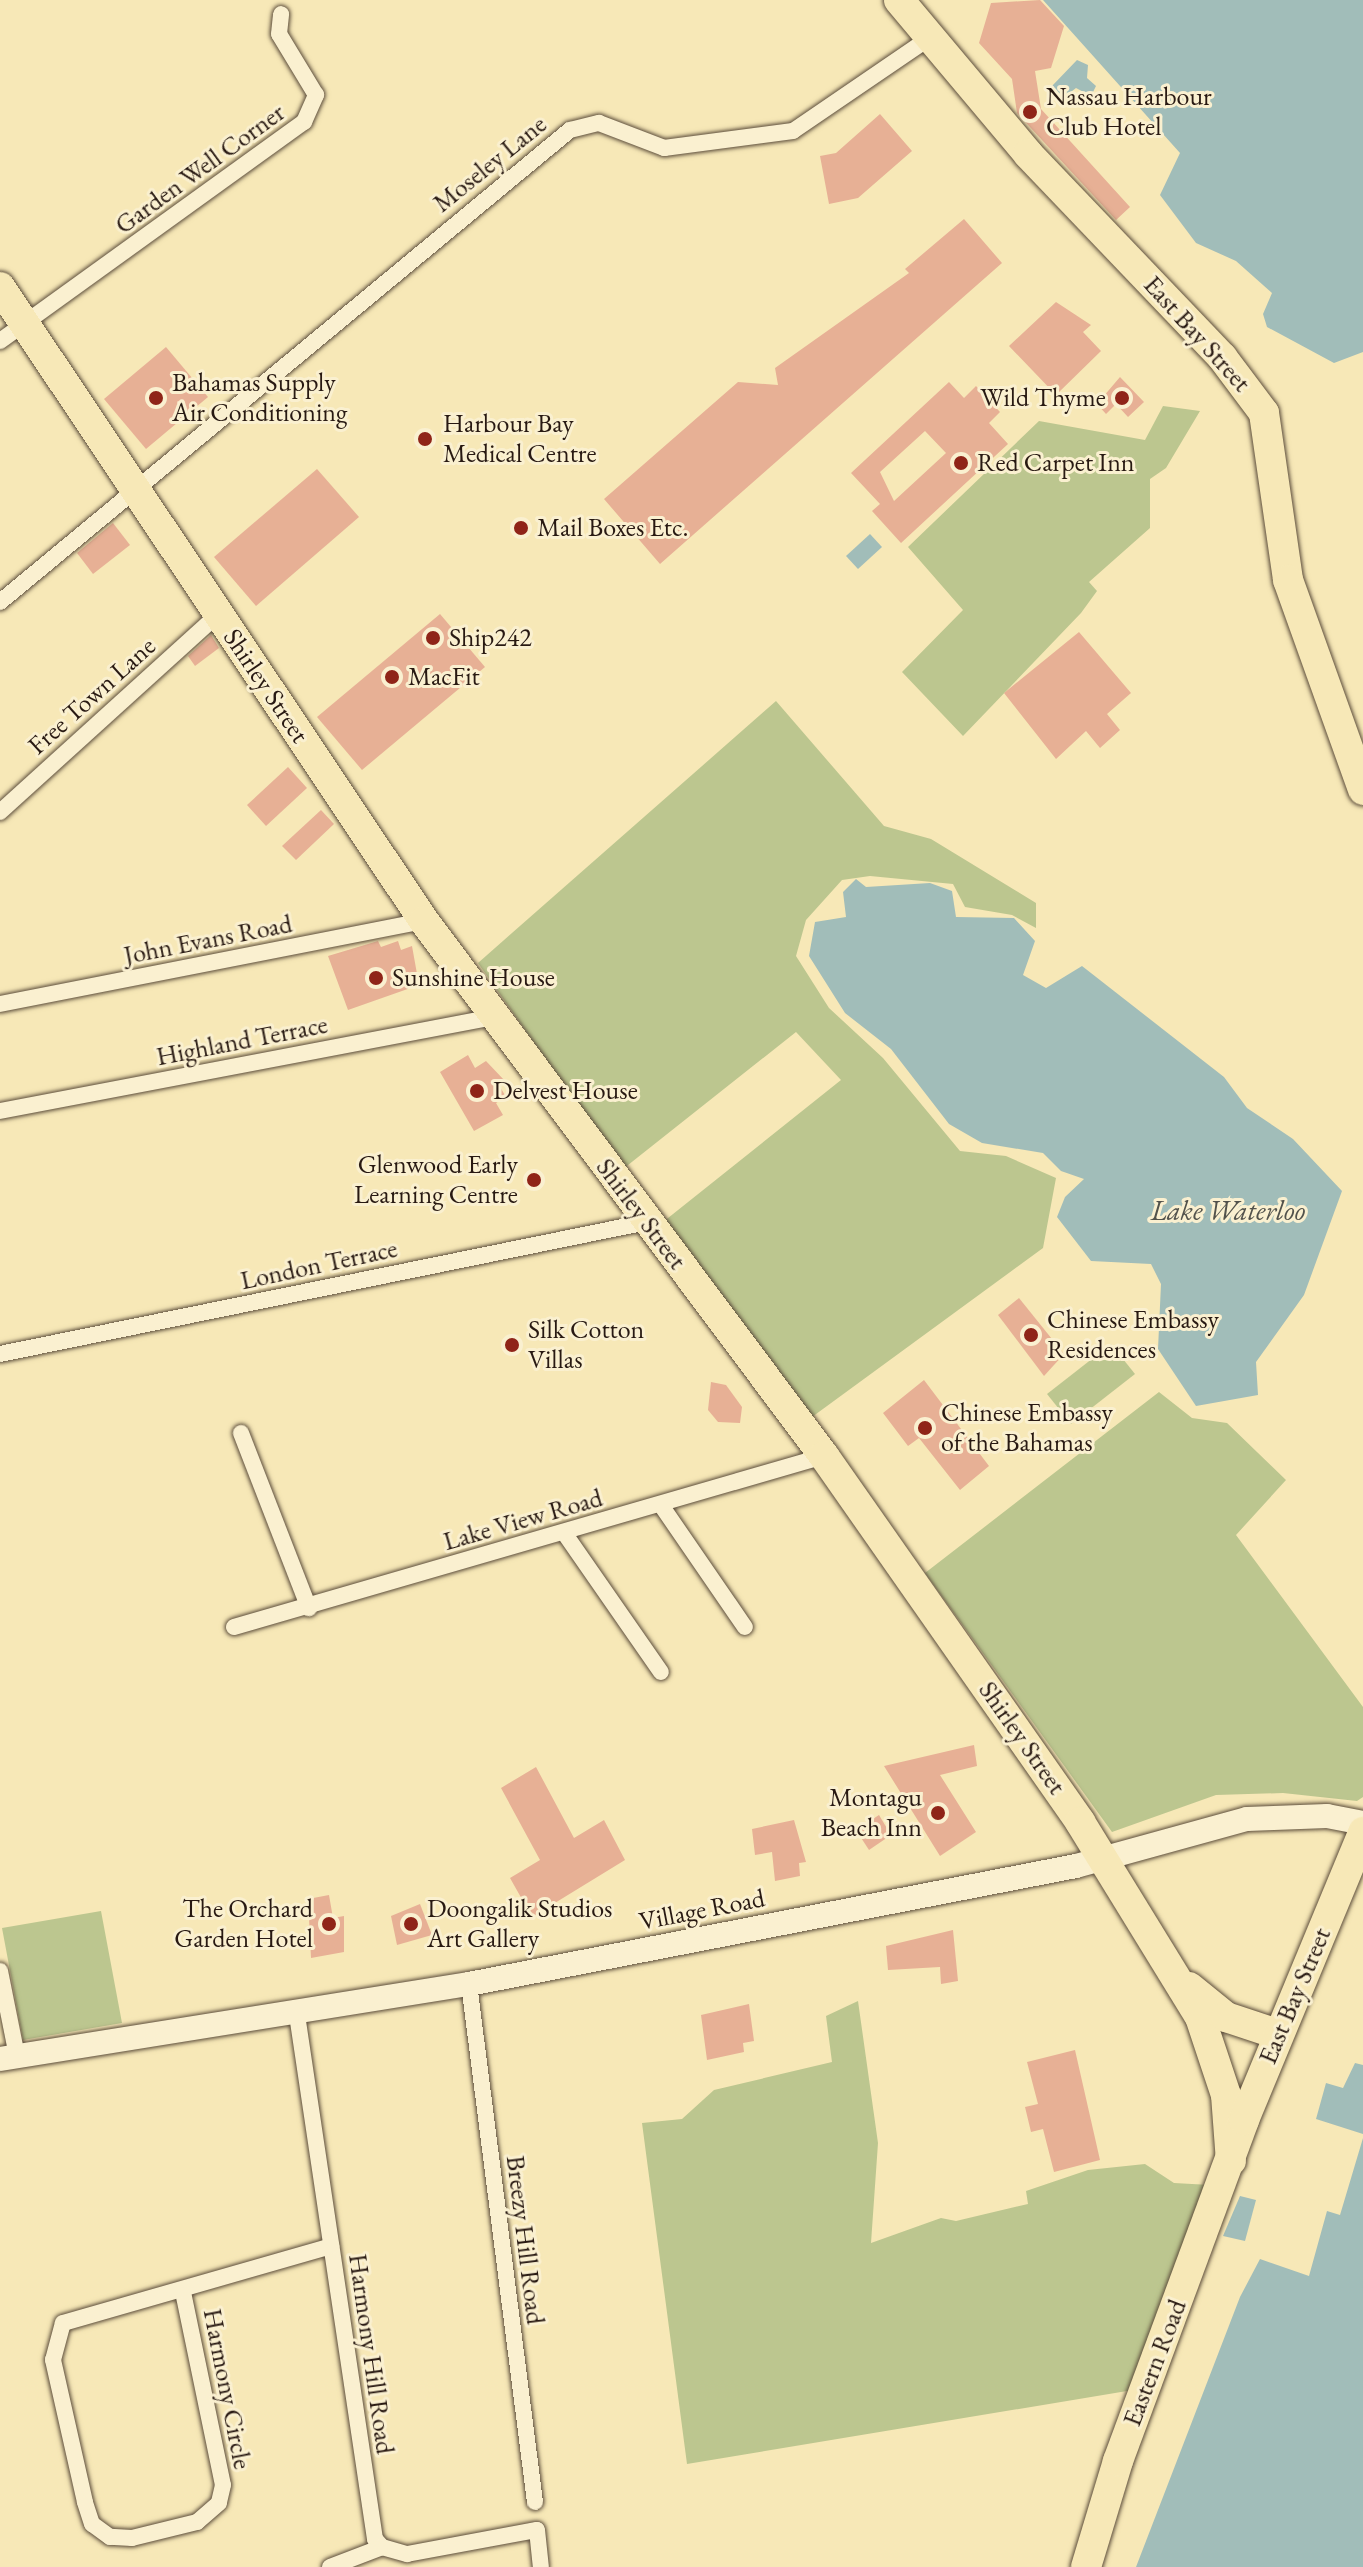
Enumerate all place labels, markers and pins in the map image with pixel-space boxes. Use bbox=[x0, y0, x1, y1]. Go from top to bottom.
place label: Nassau Harbour Club Hotel bbox=[1046, 81, 1212, 142]
marker: Nassau Harbour Club Hotel bbox=[1021, 103, 1039, 121]
place label: Bahamas Supply Air Conditioning bbox=[172, 367, 347, 428]
place label: Wild Thyme bbox=[980, 382, 1106, 414]
marker: Bahamas Supply Air Conditioning bbox=[147, 389, 165, 407]
marker: Wild Thyme bbox=[1113, 389, 1131, 407]
place label: Harbour Bay Medical Centre bbox=[443, 408, 597, 470]
marker: Harbour Bay Medical Centre bbox=[414, 428, 436, 450]
place label: Red Carpet Inn bbox=[977, 447, 1135, 479]
marker: Red Carpet Inn bbox=[952, 454, 970, 472]
place label: Mail Boxes Etc. bbox=[537, 512, 688, 544]
marker: Mail Boxes Etc. bbox=[512, 519, 530, 537]
place label: Ship242 bbox=[449, 622, 532, 654]
marker: Ship242 bbox=[424, 629, 442, 647]
place label: MacFit bbox=[408, 661, 480, 693]
marker: MacFit bbox=[383, 668, 401, 686]
place label: Sunshine House bbox=[392, 962, 555, 994]
marker: Sunshine House bbox=[367, 969, 385, 987]
place label: Delvest House bbox=[493, 1075, 638, 1107]
marker: Delvest House bbox=[468, 1082, 486, 1100]
place label: Glenwood Early Learning Centre bbox=[354, 1149, 518, 1210]
marker: Glenwood Early Learning Centre bbox=[525, 1171, 543, 1189]
place label: Chinese Embassy Residences bbox=[1047, 1304, 1219, 1366]
place label: Silk Cotton Villas bbox=[528, 1314, 644, 1376]
marker: Chinese Embassy Residences bbox=[1022, 1326, 1040, 1344]
marker: Silk Cotton Villas bbox=[503, 1336, 521, 1354]
place label: Chinese Embassy of the Bahamas bbox=[941, 1397, 1113, 1458]
marker: Chinese Embassy of the Bahamas bbox=[916, 1419, 934, 1437]
place label: Montagu Beach Inn bbox=[821, 1782, 922, 1844]
marker: Montagu Beach Inn bbox=[929, 1804, 947, 1822]
place label: The Orchard Garden Hotel bbox=[174, 1893, 313, 1954]
place label: Doongalik Studios Art Gallery bbox=[427, 1893, 613, 1954]
marker: The Orchard Garden Hotel bbox=[320, 1915, 338, 1933]
marker: Doongalik Studios Art Gallery bbox=[402, 1915, 420, 1933]

